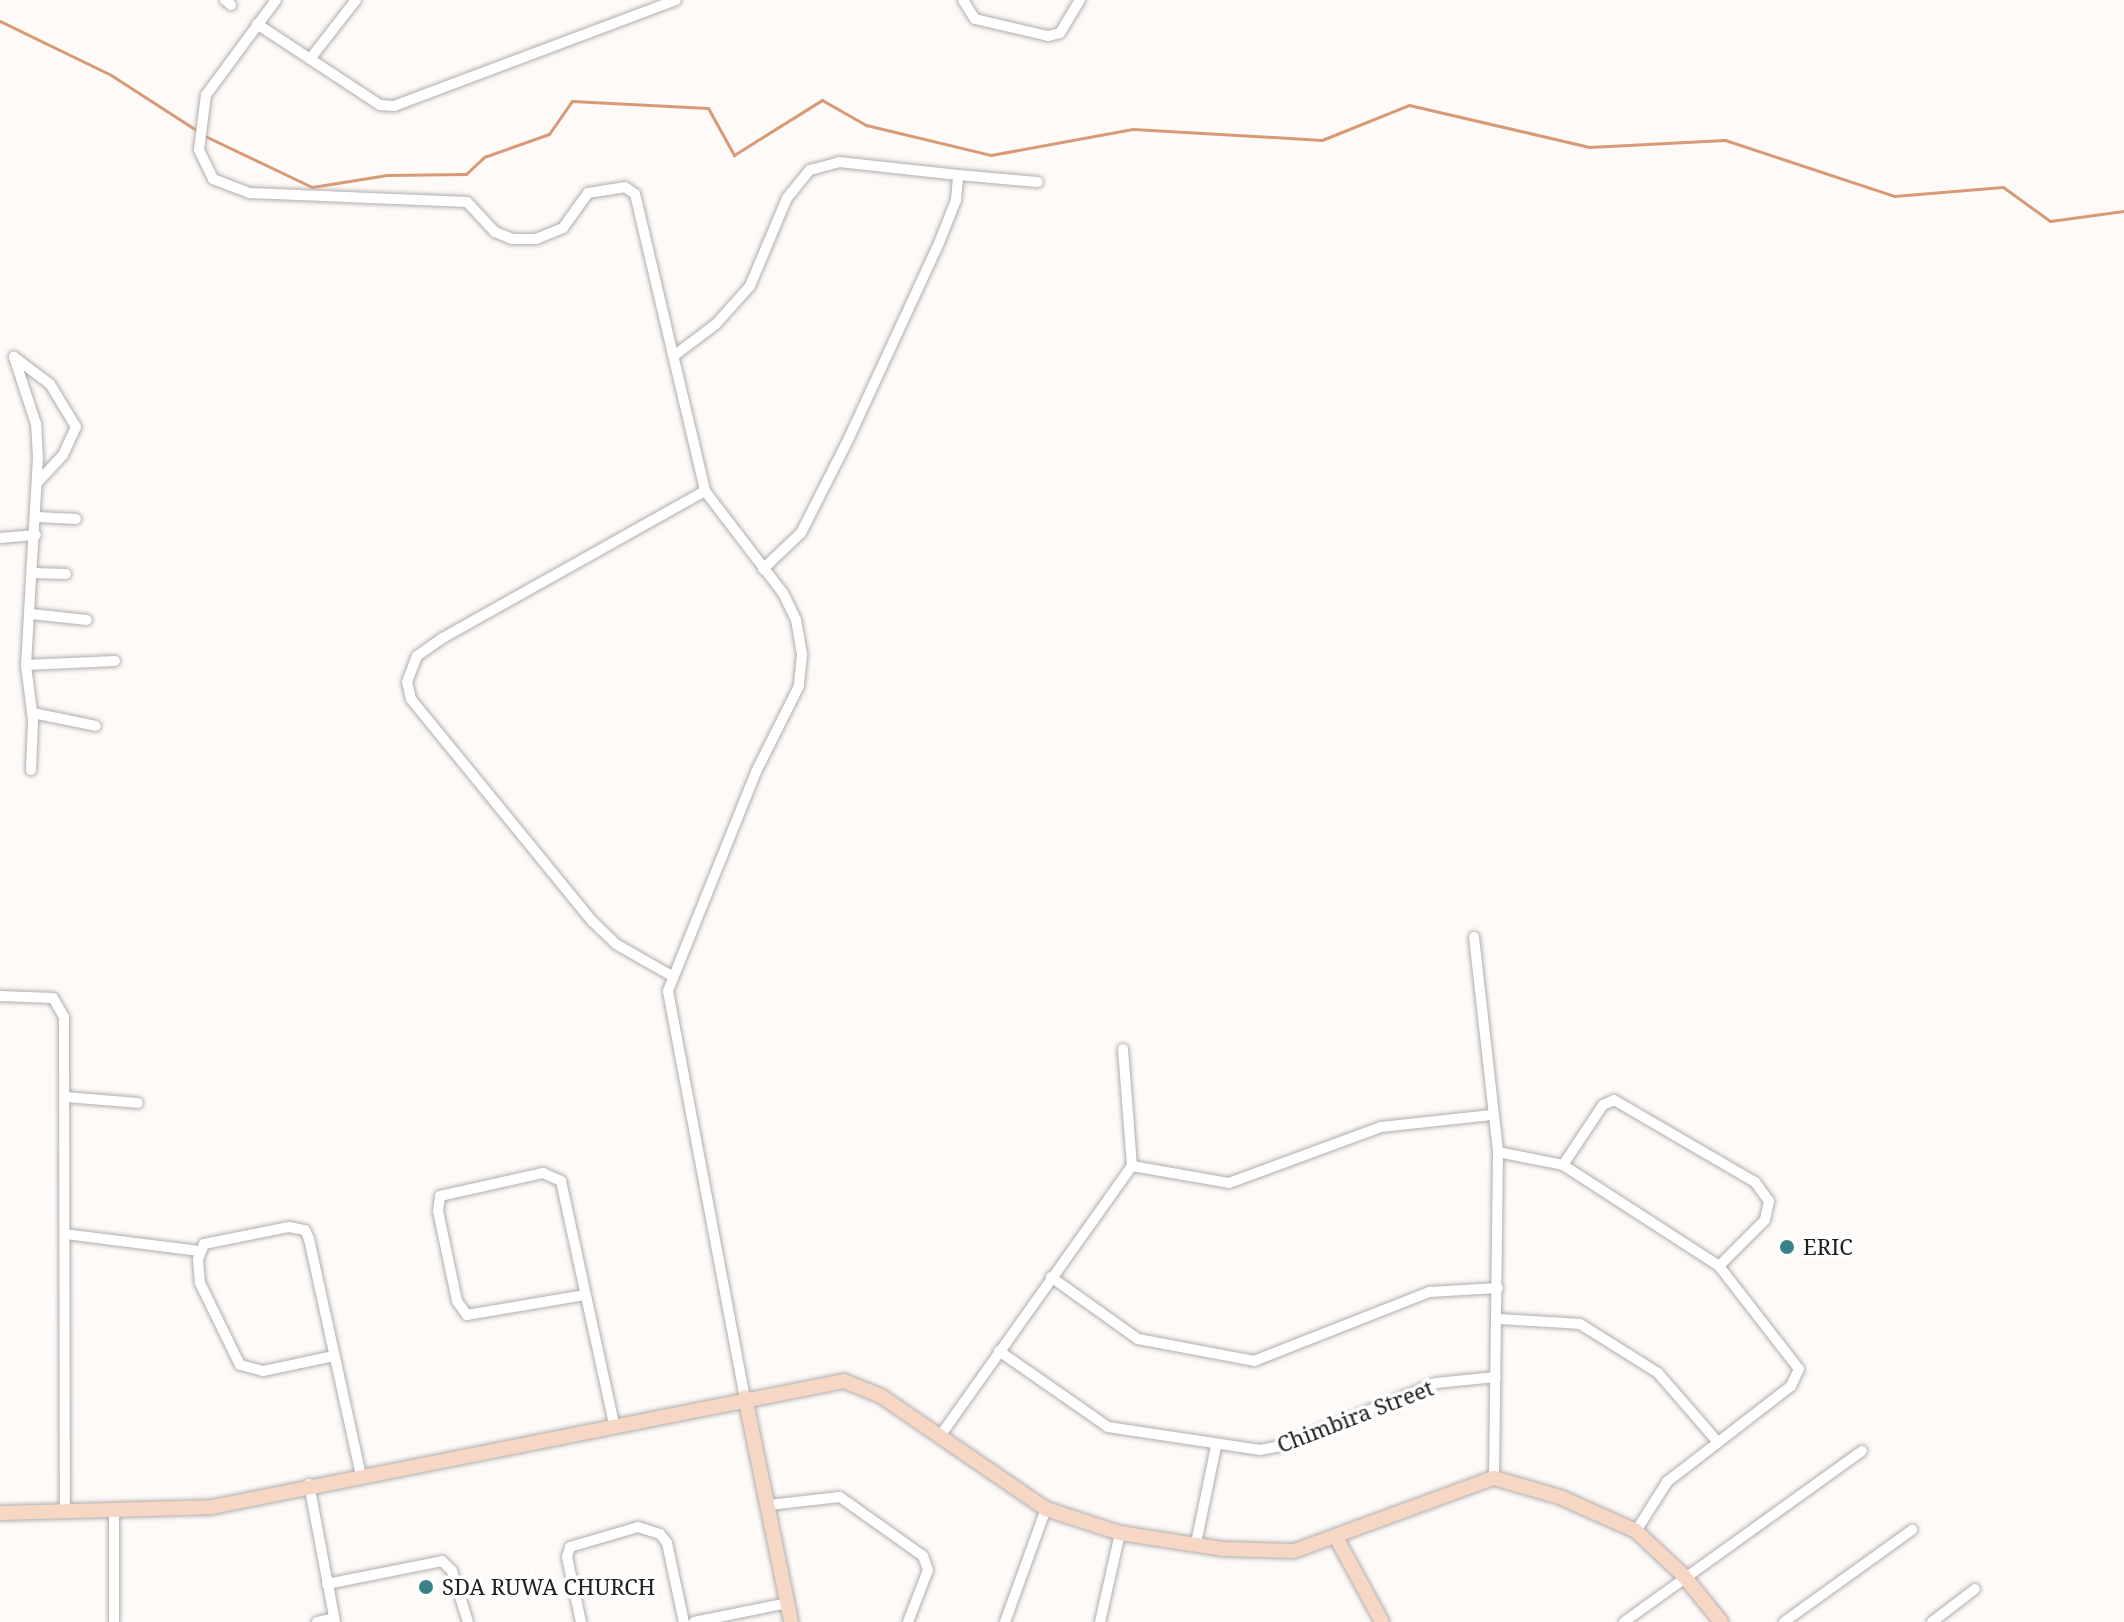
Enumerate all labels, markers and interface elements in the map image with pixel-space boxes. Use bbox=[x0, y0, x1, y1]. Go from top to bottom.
place label: ERIC bbox=[1803, 1234, 1853, 1260]
marker: ERIC bbox=[1778, 1238, 1796, 1256]
street label: Chimbira Street bbox=[1273, 1374, 1437, 1458]
place label: SDA RUWA CHURCH bbox=[442, 1574, 655, 1600]
marker: SDA RUWA CHURCH bbox=[417, 1578, 435, 1596]

